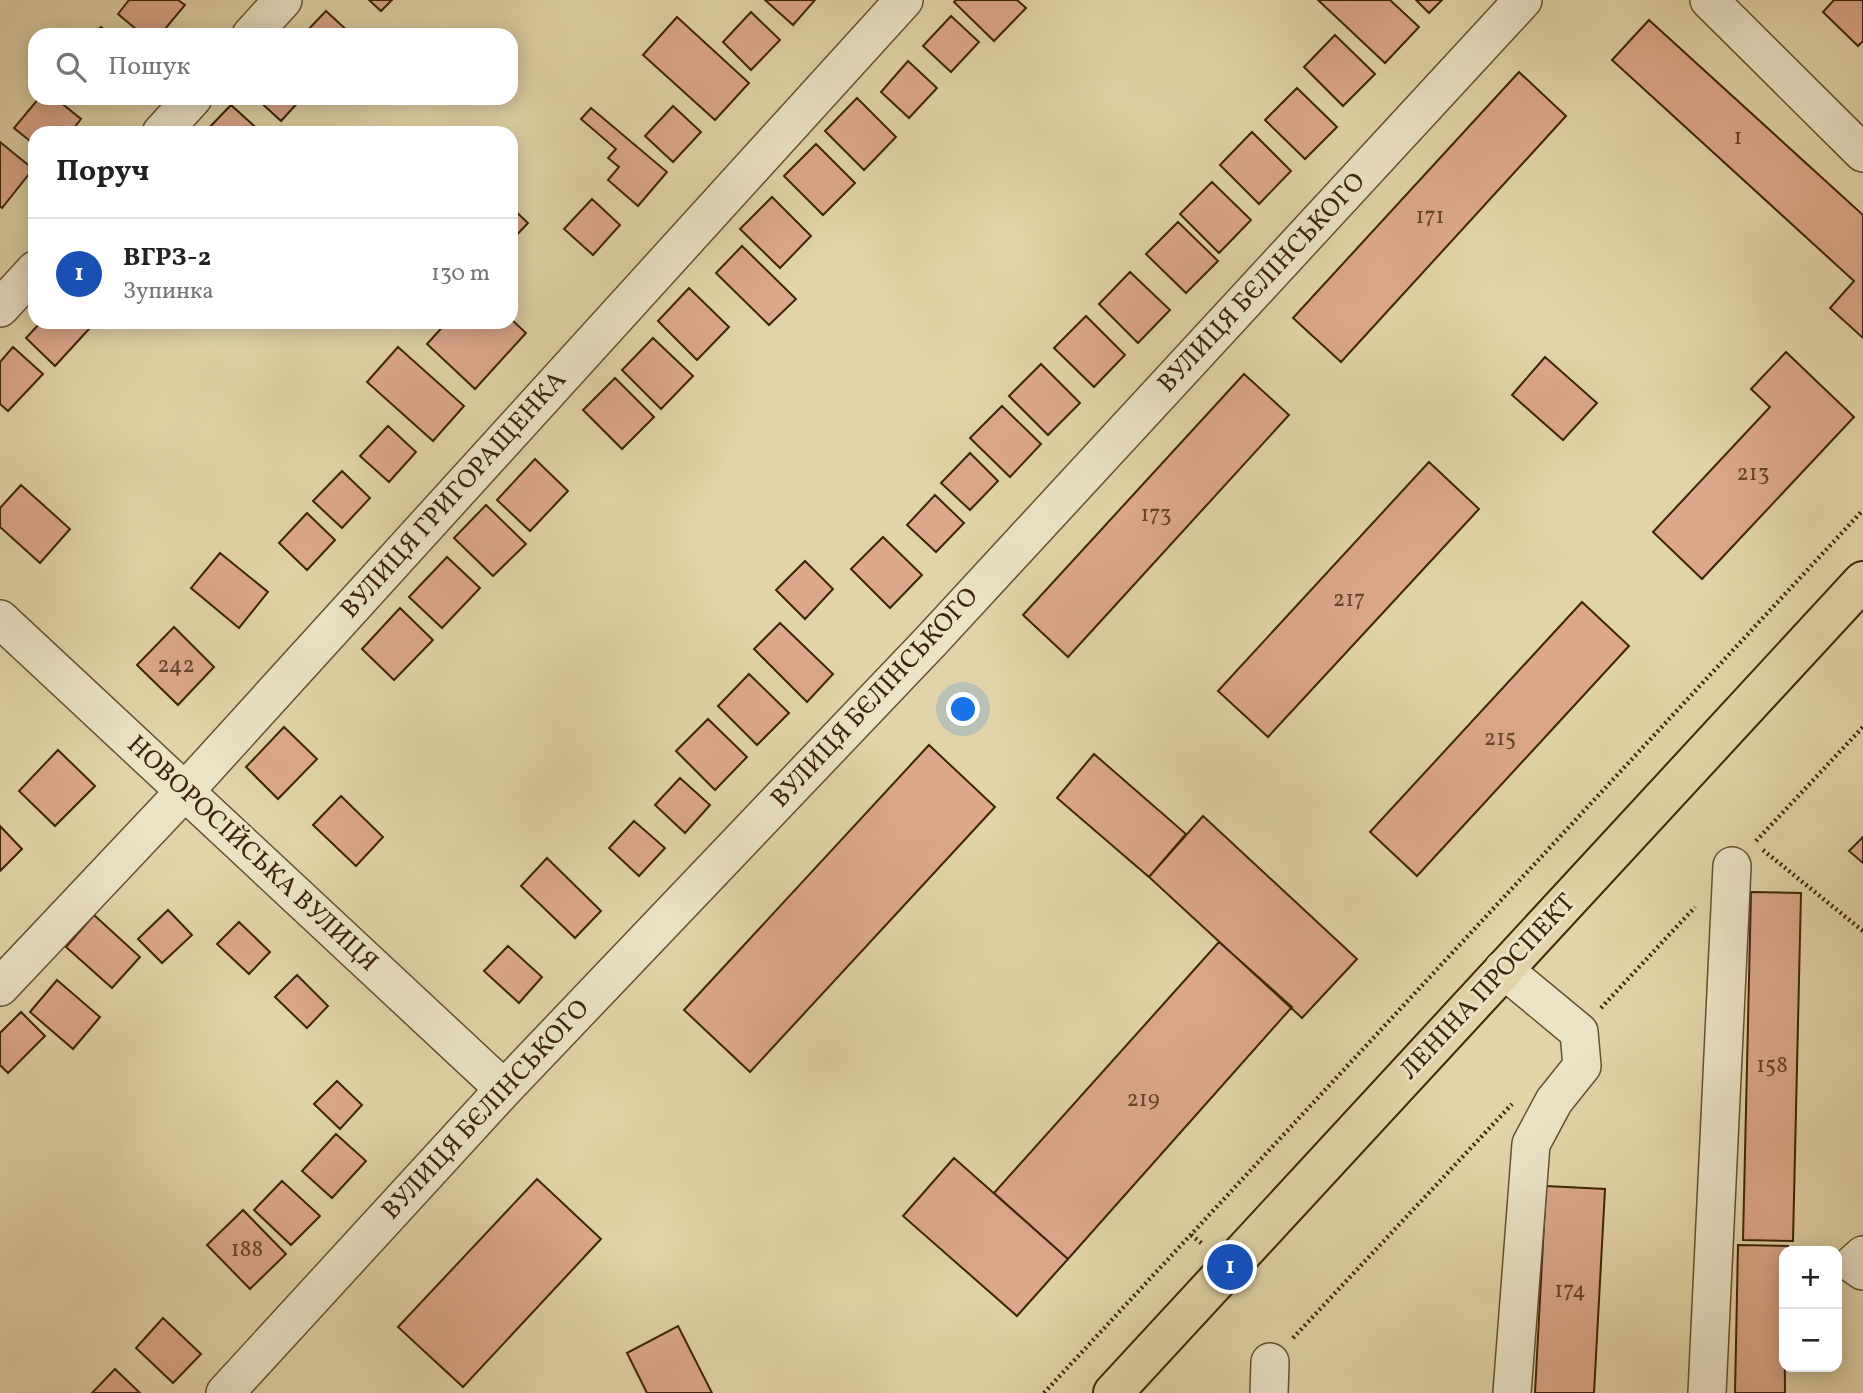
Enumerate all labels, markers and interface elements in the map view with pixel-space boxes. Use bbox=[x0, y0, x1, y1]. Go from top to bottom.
search box bbox=[28, 28, 518, 105]
icon: search bbox=[52, 48, 90, 86]
text: Пошук bbox=[108, 49, 190, 85]
house number: 1 bbox=[1734, 122, 1742, 154]
text: Поруч bbox=[56, 151, 149, 193]
street label: ВУЛИЦЯ БЄЛІНСЬКОГО bbox=[1150, 165, 1374, 401]
house number: 171 bbox=[1415, 201, 1445, 233]
text: ВГРЗ-2 bbox=[123, 240, 211, 276]
text: 1 bbox=[74, 258, 84, 290]
text: 130 m bbox=[431, 258, 490, 290]
text: Зупинка bbox=[123, 276, 214, 308]
street label: ВУЛИЦЯ ГРИГОРАЩЕНКА bbox=[333, 363, 575, 627]
house number: 213 bbox=[1736, 458, 1770, 490]
house number: 173 bbox=[1140, 499, 1172, 531]
street label: ВУЛИЦЯ БЄЛІНСЬКОГО bbox=[763, 580, 987, 816]
house number: 217 bbox=[1333, 584, 1365, 616]
house number: 242 bbox=[157, 650, 195, 682]
your location bbox=[946, 692, 980, 726]
house number: 215 bbox=[1484, 723, 1516, 755]
street label: НОВОРОСІЙСЬКА ВУЛИЦЯ bbox=[118, 728, 386, 980]
street label: ЛЕНІНА ПРОСПЕКТ bbox=[1392, 886, 1584, 1088]
street label: ВУЛИЦЯ БЄЛІНСЬКОГО bbox=[374, 992, 598, 1228]
house number: 158 bbox=[1756, 1050, 1788, 1082]
house number: 219 bbox=[1126, 1084, 1160, 1116]
house number: 188 bbox=[231, 1234, 263, 1266]
pin: 1 bbox=[1207, 1241, 1253, 1293]
map controls bbox=[1779, 1246, 1842, 1372]
button: + bbox=[1779, 1246, 1842, 1309]
house number: 174 bbox=[1554, 1275, 1586, 1307]
button: − bbox=[1779, 1309, 1842, 1372]

